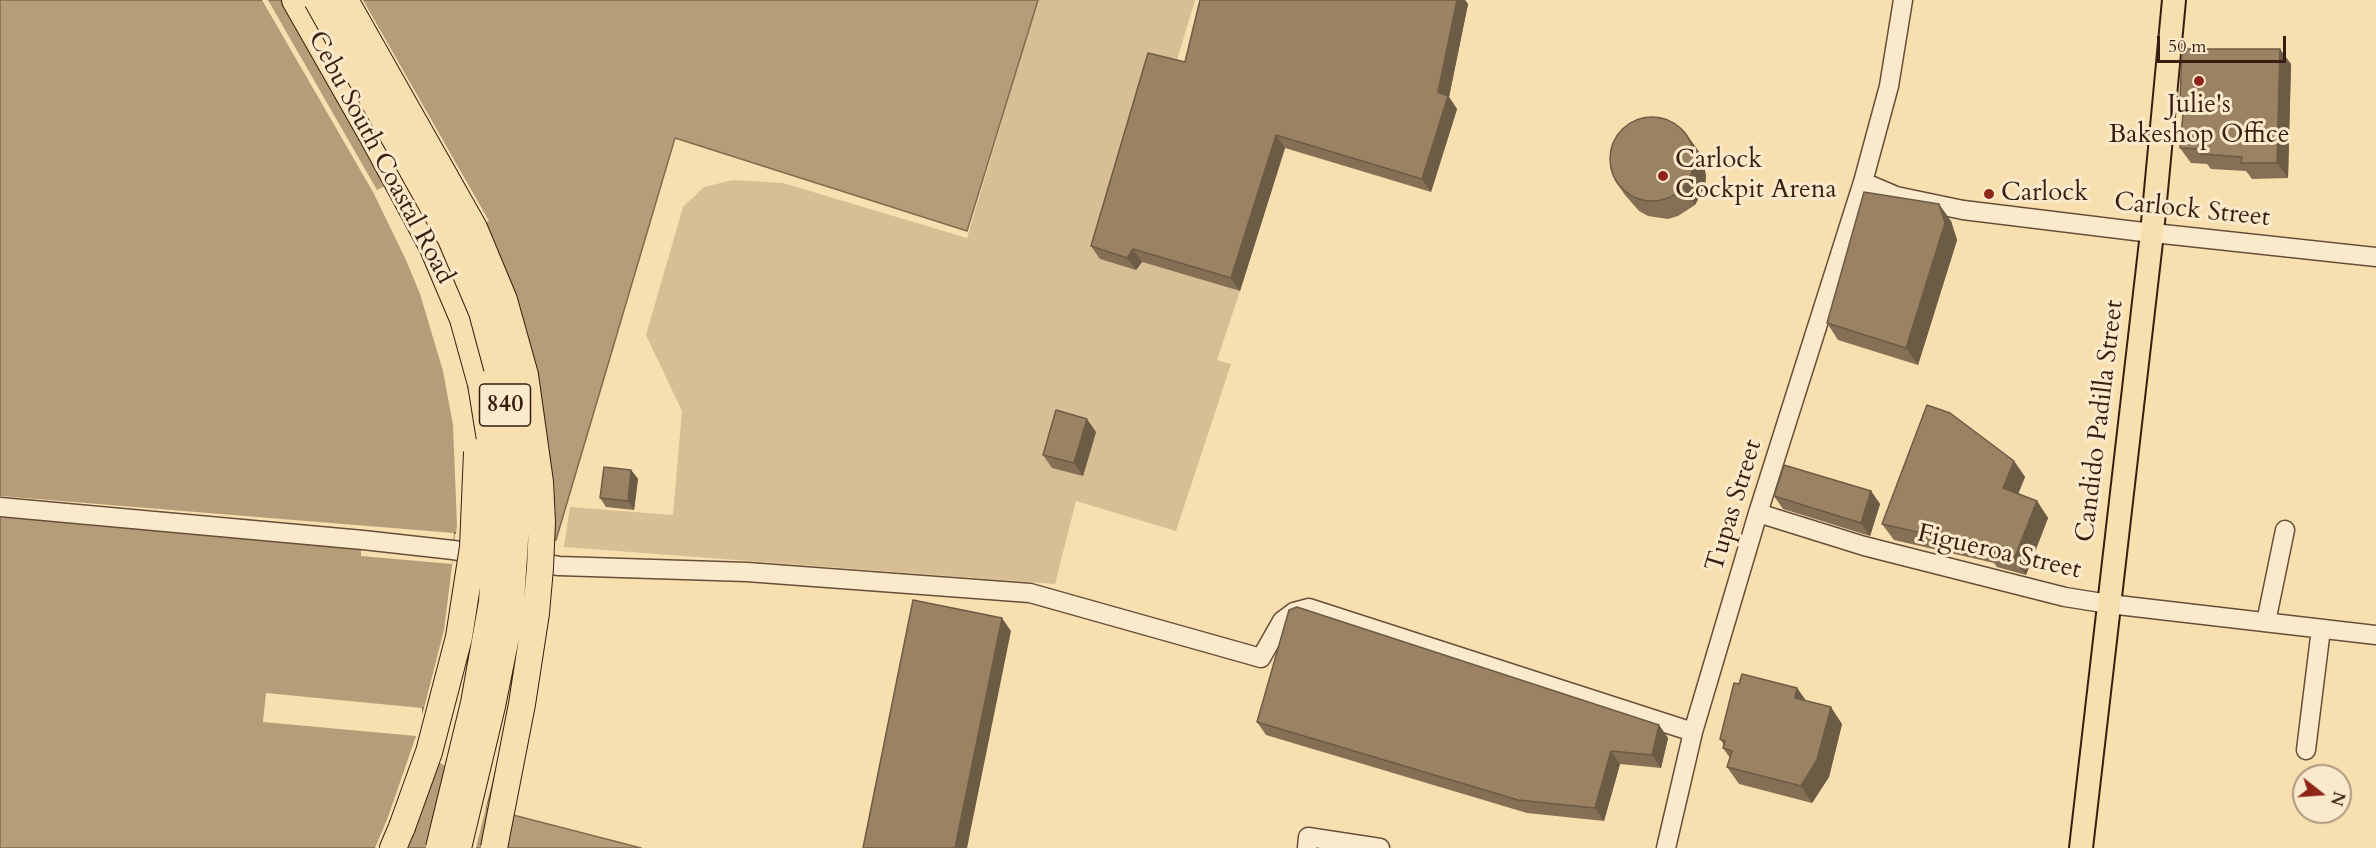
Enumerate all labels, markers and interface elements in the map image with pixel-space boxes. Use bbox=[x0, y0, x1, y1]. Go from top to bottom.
scale bar bbox=[2160, 24, 2289, 62]
street label: Cebu South Coastal Road bbox=[300, 26, 460, 290]
text: 50 m bbox=[2168, 34, 2207, 59]
marker: Julie's Bakeshop Office bbox=[2192, 74, 2206, 88]
place label: Julie's Bakeshop Office bbox=[2108, 90, 2290, 152]
place label: Carlock Cockpit Arena bbox=[1675, 145, 1837, 206]
marker: Carlock Cockpit Arena bbox=[1656, 169, 1670, 183]
place label: Carlock bbox=[2001, 178, 2088, 210]
marker: Carlock bbox=[1982, 187, 1996, 201]
street label: Carlock Street bbox=[2113, 187, 2271, 235]
street label: Candido Padilla Street bbox=[2071, 298, 2131, 544]
road number: 840 bbox=[480, 384, 530, 426]
street label: Tupas Street bbox=[1700, 436, 1770, 576]
street label: Figueroa Street bbox=[1914, 519, 2084, 587]
north arrow bbox=[2292, 764, 2352, 824]
text: N bbox=[2325, 789, 2350, 809]

